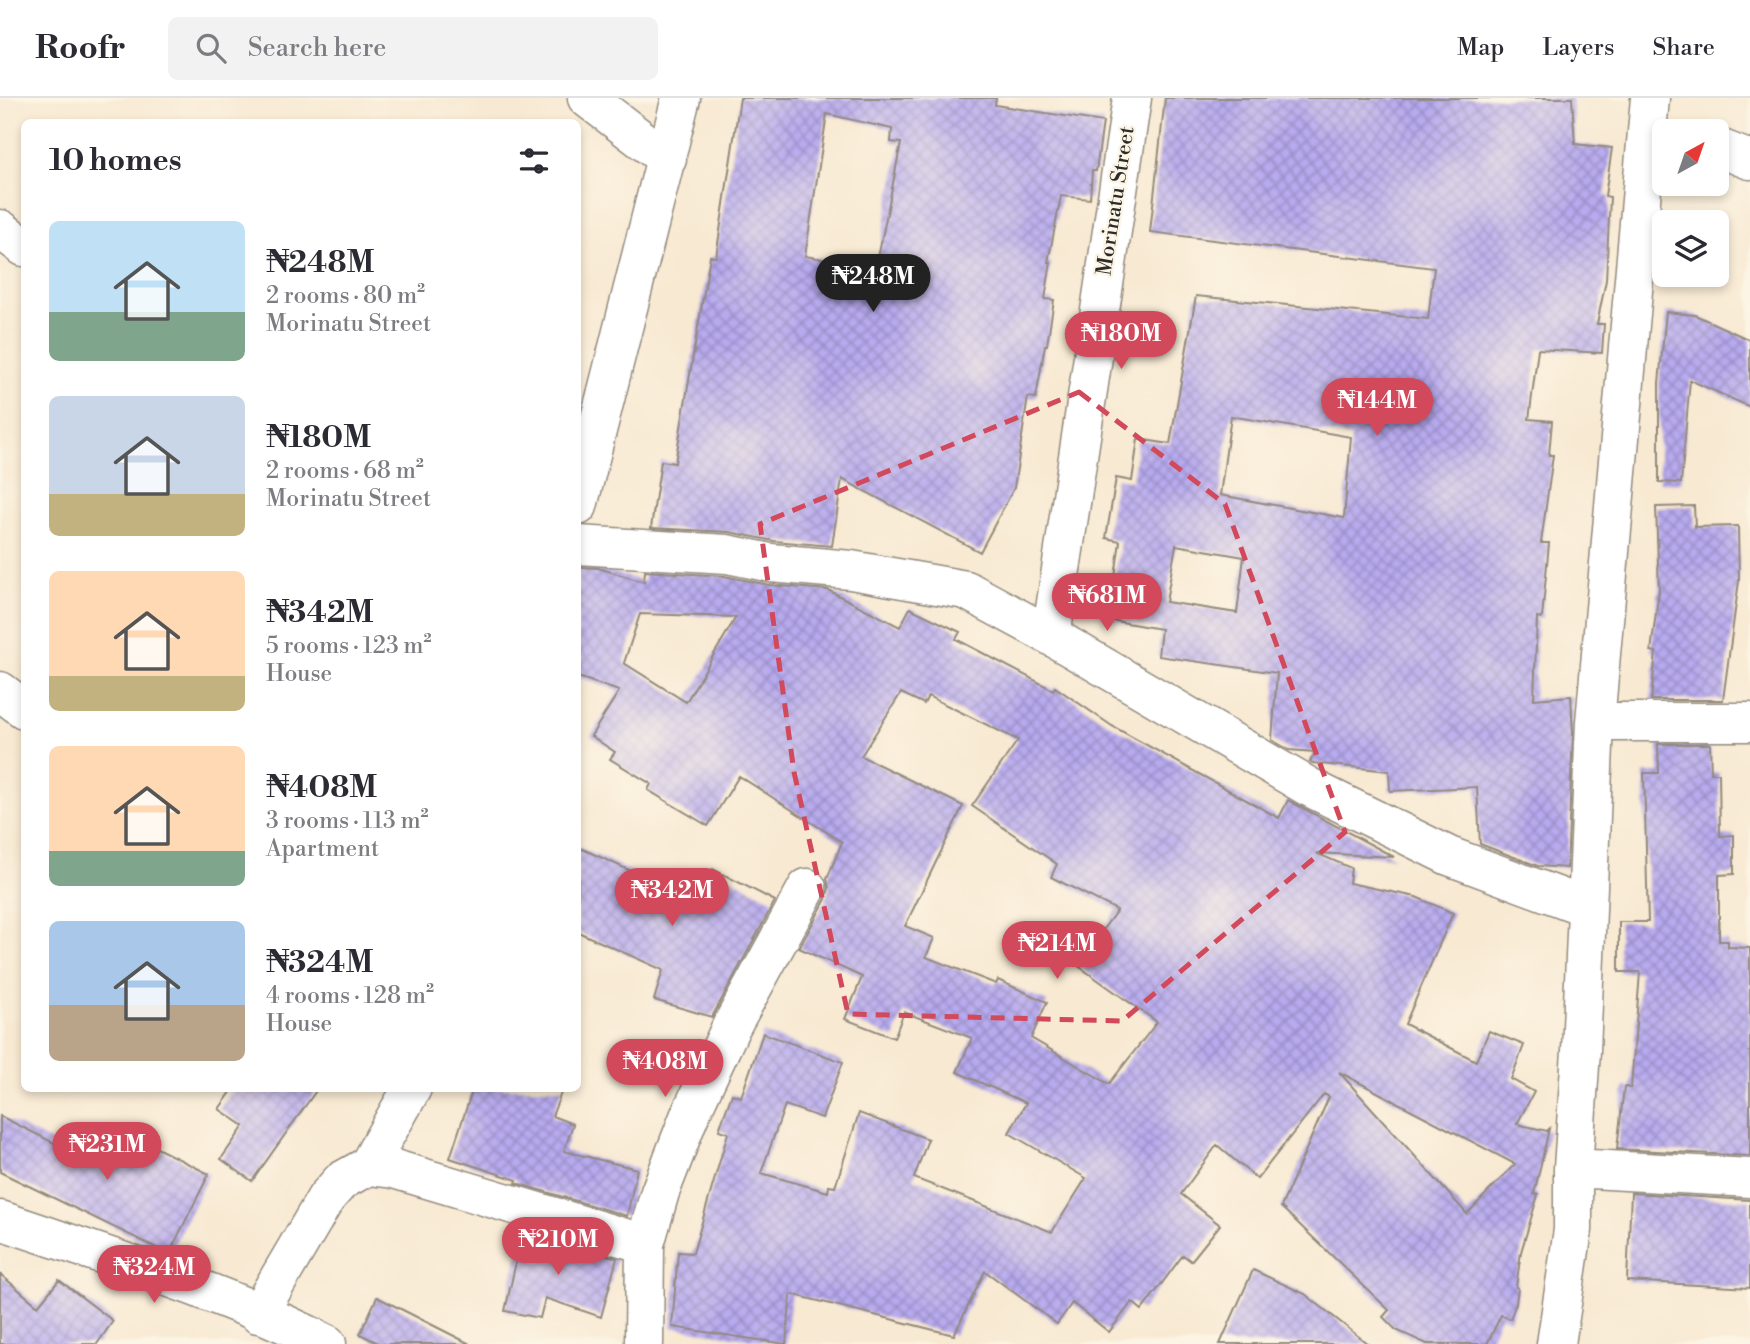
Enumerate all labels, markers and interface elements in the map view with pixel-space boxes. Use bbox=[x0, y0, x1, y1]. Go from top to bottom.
search box bbox=[168, 17, 658, 80]
text: Roofr bbox=[35, 28, 126, 69]
icon: search bbox=[192, 29, 230, 67]
text: Search here bbox=[248, 32, 386, 64]
text: Map bbox=[1457, 33, 1504, 63]
text: Layers bbox=[1542, 33, 1614, 63]
text: Share bbox=[1652, 33, 1715, 63]
north arrow bbox=[1652, 119, 1729, 196]
map controls bbox=[1652, 119, 1729, 287]
street label: Morinatu Street bbox=[1091, 124, 1141, 277]
text: 10 homes bbox=[49, 142, 182, 180]
icon: filters bbox=[515, 142, 553, 180]
button: layers bbox=[1652, 210, 1729, 287]
text: ₦248M bbox=[266, 244, 374, 282]
icon: home bbox=[105, 249, 189, 333]
pin: ₦248M bbox=[824, 254, 922, 314]
text: ₦248M bbox=[831, 263, 915, 291]
text: 2 rooms · 80 m² bbox=[266, 282, 425, 310]
text: Morinatu Street bbox=[266, 310, 431, 338]
pin: ₦180M bbox=[1072, 312, 1170, 371]
text: ₦180M bbox=[1081, 320, 1161, 348]
pin: ₦144M bbox=[1328, 378, 1426, 438]
text: ₦144M bbox=[1337, 387, 1417, 415]
text: ₦180M bbox=[266, 419, 371, 457]
icon: home bbox=[105, 424, 189, 508]
text: 2 rooms · 68 m² bbox=[266, 457, 424, 485]
text: Morinatu Street bbox=[266, 485, 431, 513]
pin: ₦681M bbox=[1058, 574, 1156, 633]
text: ₦681M bbox=[1068, 582, 1146, 610]
text: ₦342M bbox=[266, 594, 374, 632]
icon: home bbox=[105, 599, 189, 683]
text: 5 rooms · 123 m² bbox=[266, 632, 432, 660]
text: House bbox=[266, 660, 332, 688]
text: ₦408M bbox=[266, 769, 377, 807]
icon: home bbox=[105, 774, 189, 858]
text: 3 rooms · 113 m² bbox=[266, 807, 429, 835]
text: Apartment bbox=[266, 835, 379, 863]
pin: ₦342M bbox=[623, 868, 721, 928]
text: ₦342M bbox=[631, 877, 713, 905]
pin: ₦214M bbox=[1008, 922, 1106, 981]
text: ₦214M bbox=[1018, 930, 1096, 958]
text: ₦324M bbox=[266, 944, 373, 982]
icon: home bbox=[105, 949, 189, 1033]
text: 4 rooms · 128 m² bbox=[266, 982, 434, 1010]
text: House bbox=[266, 1010, 332, 1038]
pin: ₦408M bbox=[616, 1040, 714, 1099]
text: ₦408M bbox=[622, 1048, 708, 1076]
pin: ₦231M bbox=[58, 1122, 156, 1182]
text: ₦231M bbox=[68, 1131, 146, 1159]
pin: ₦210M bbox=[509, 1218, 607, 1277]
text: ₦210M bbox=[518, 1226, 598, 1254]
pin: ₦324M bbox=[105, 1246, 203, 1305]
text: ₦324M bbox=[113, 1254, 195, 1282]

